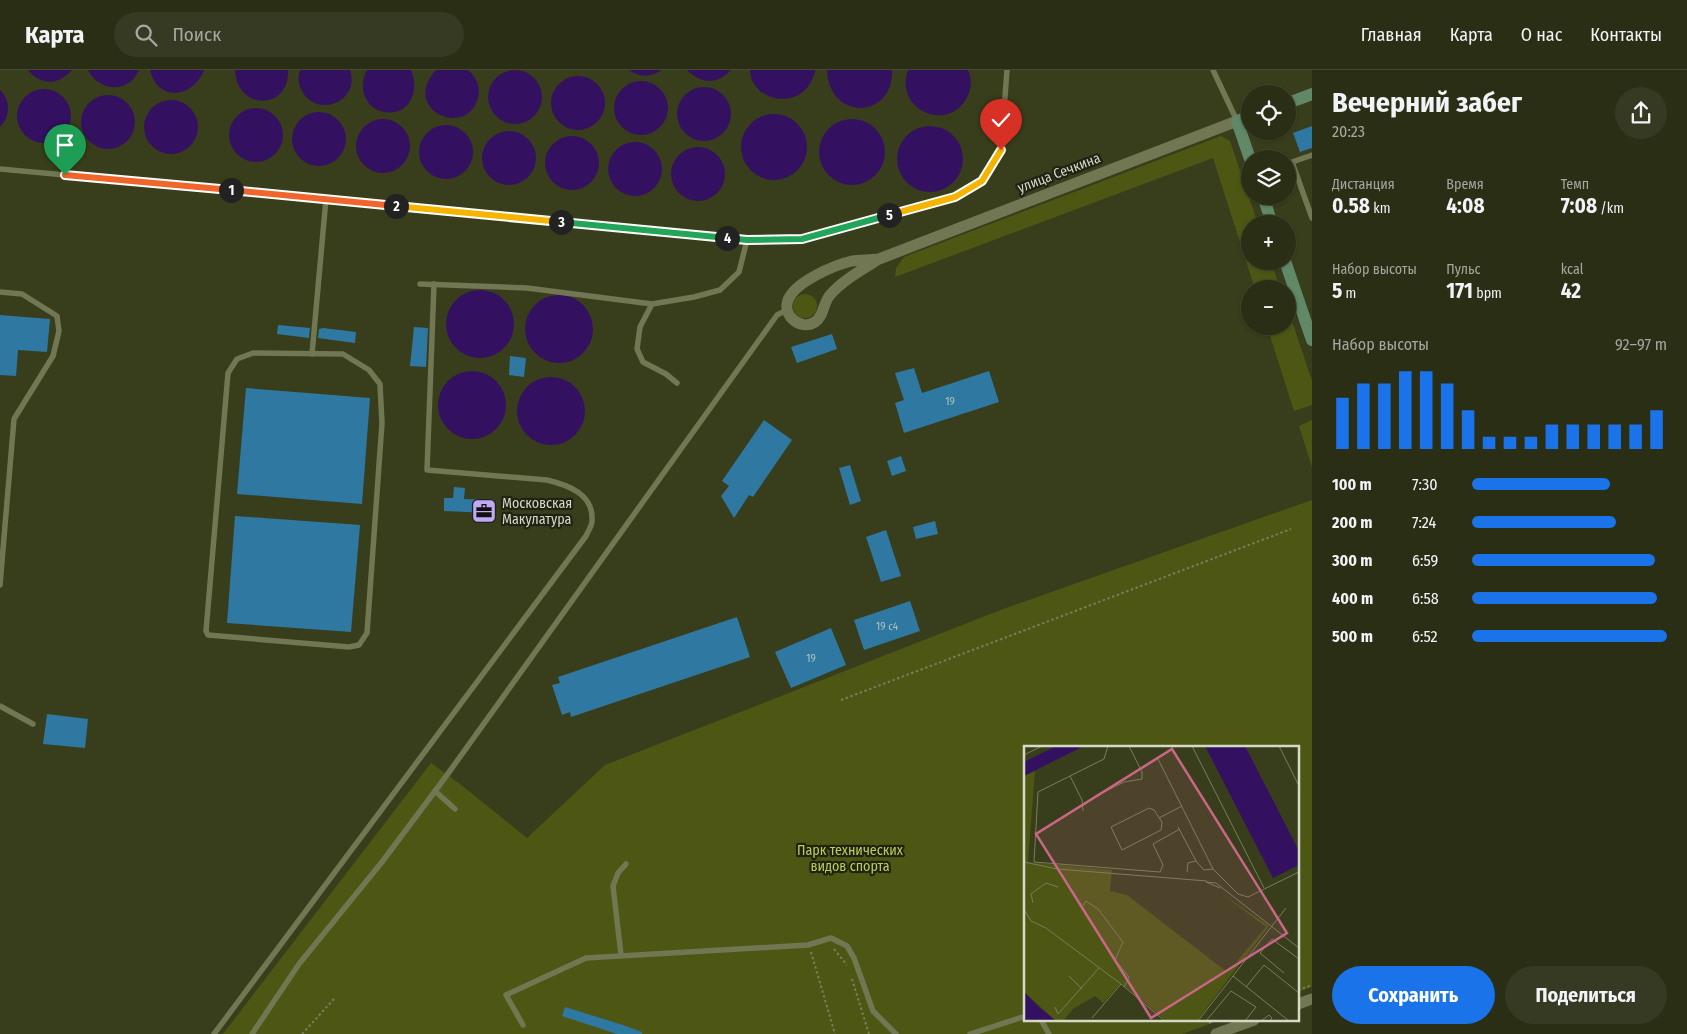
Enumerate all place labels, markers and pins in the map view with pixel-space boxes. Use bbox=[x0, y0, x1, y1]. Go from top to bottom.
pin bbox=[980, 99, 1022, 150]
pin bbox=[44, 124, 86, 175]
pin: 1 bbox=[218, 178, 244, 202]
pin: 2 bbox=[384, 194, 408, 218]
pin: 5 bbox=[876, 202, 902, 228]
pin: 3 bbox=[548, 210, 574, 234]
pin: 4 bbox=[714, 226, 740, 250]
place label: Московская Макулатура bbox=[502, 495, 572, 528]
office icon: Московская Макулатура bbox=[471, 498, 497, 524]

